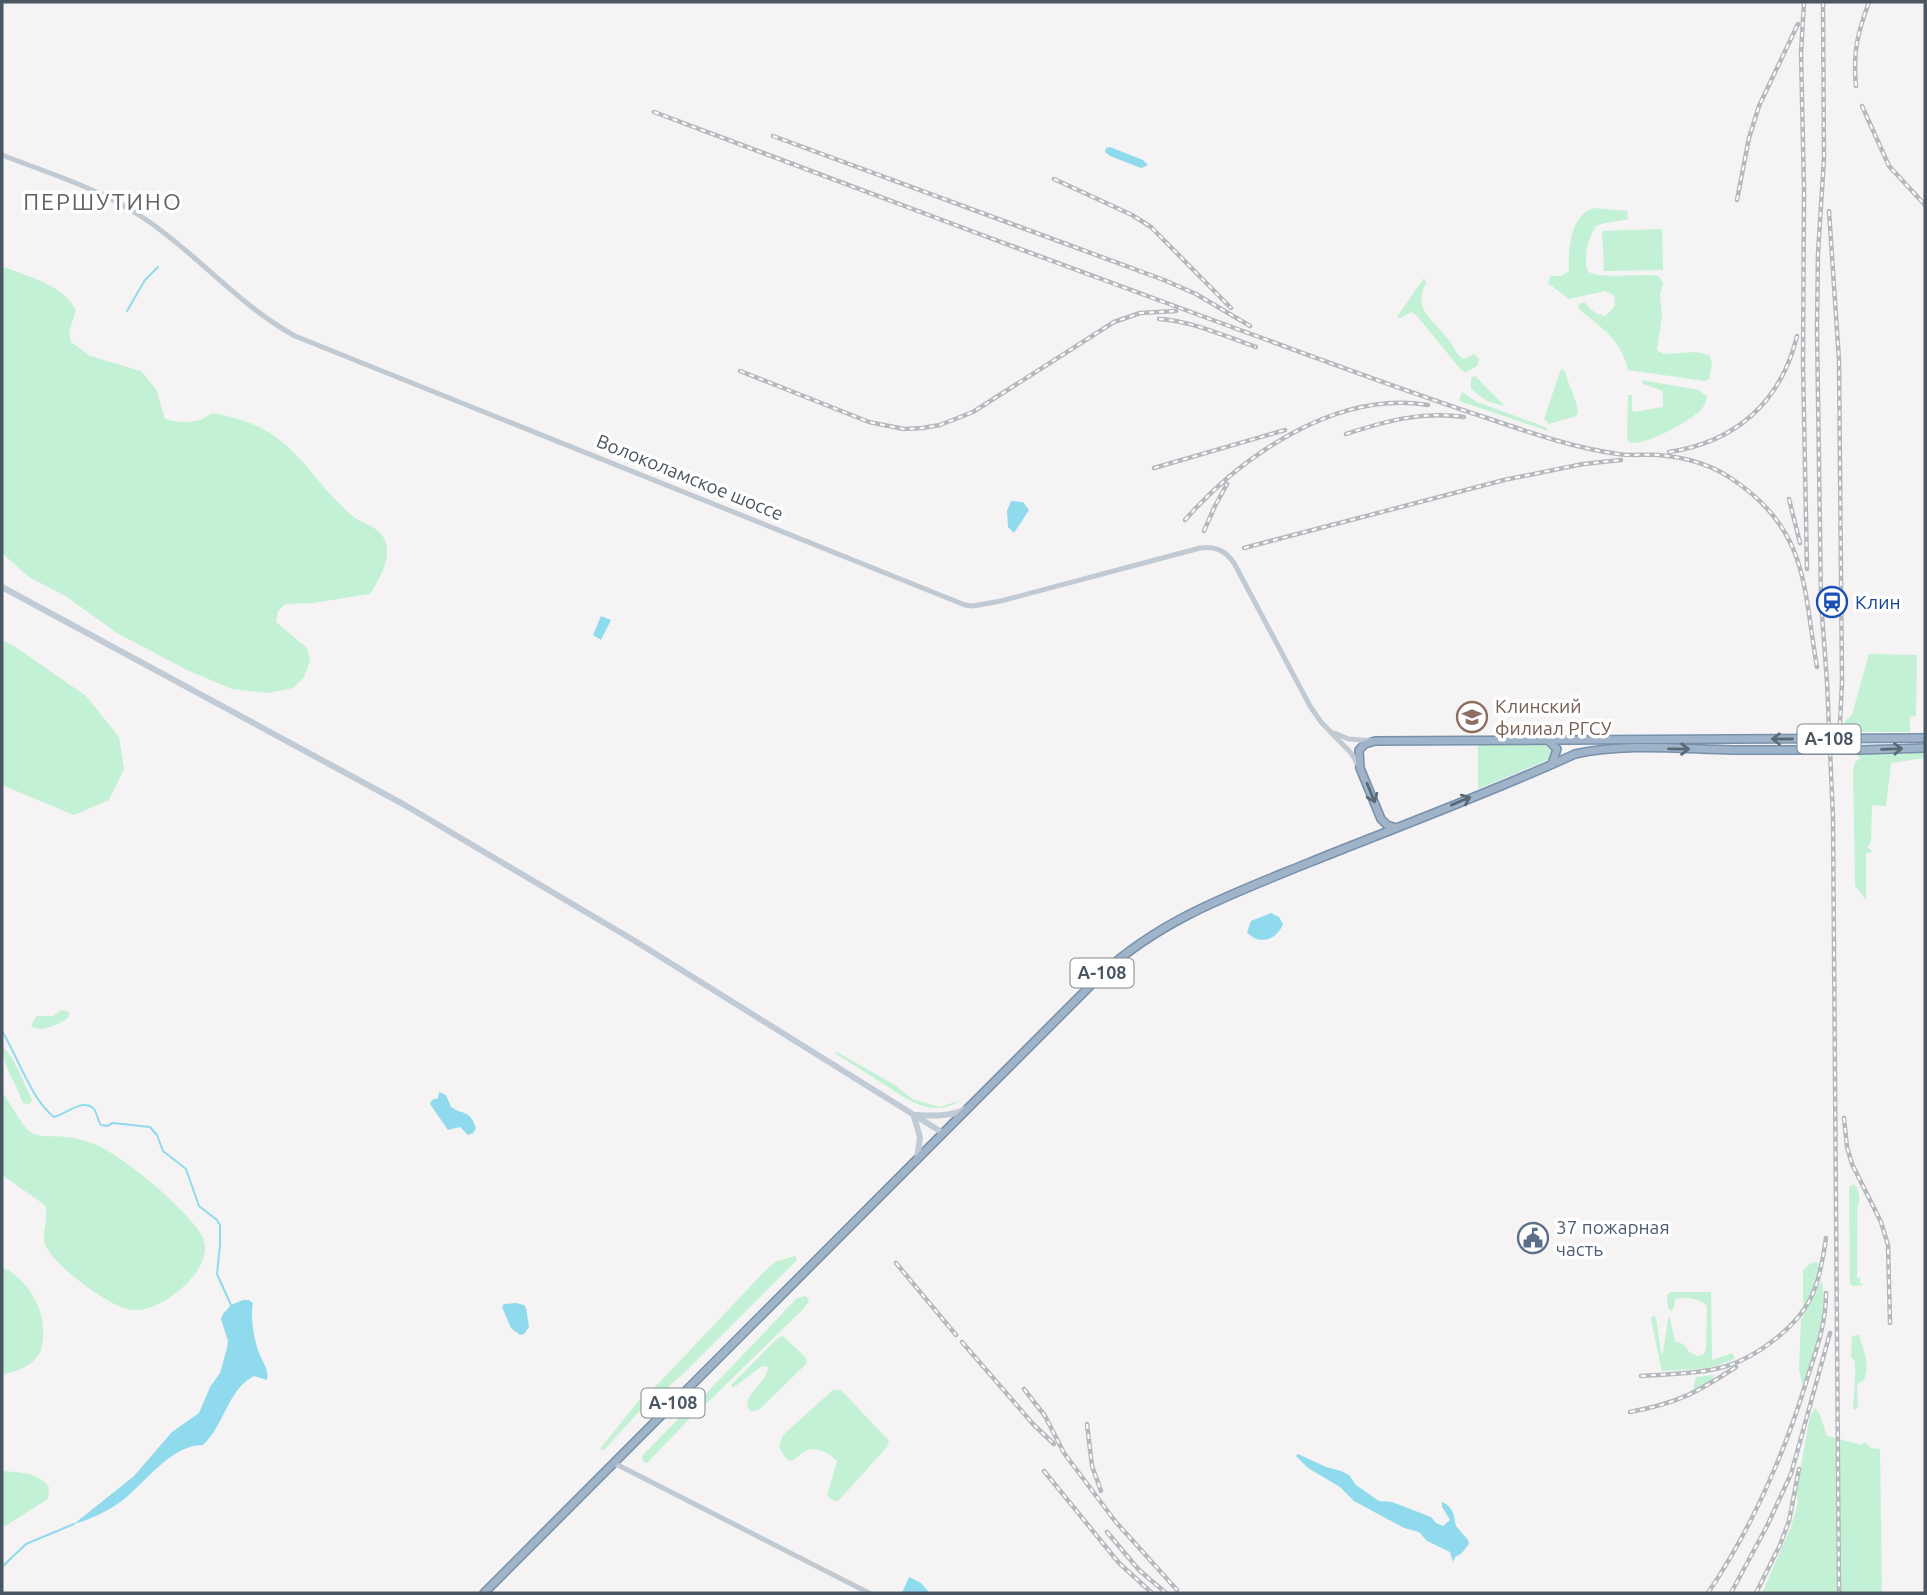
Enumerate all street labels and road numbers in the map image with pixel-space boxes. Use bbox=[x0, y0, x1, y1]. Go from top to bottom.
street label: Волоколамское шоссе bbox=[593, 429, 787, 525]
road number: А-108 bbox=[1798, 724, 1860, 754]
road number: А-108 bbox=[1070, 958, 1134, 988]
road number: А-108 bbox=[642, 1388, 704, 1418]

